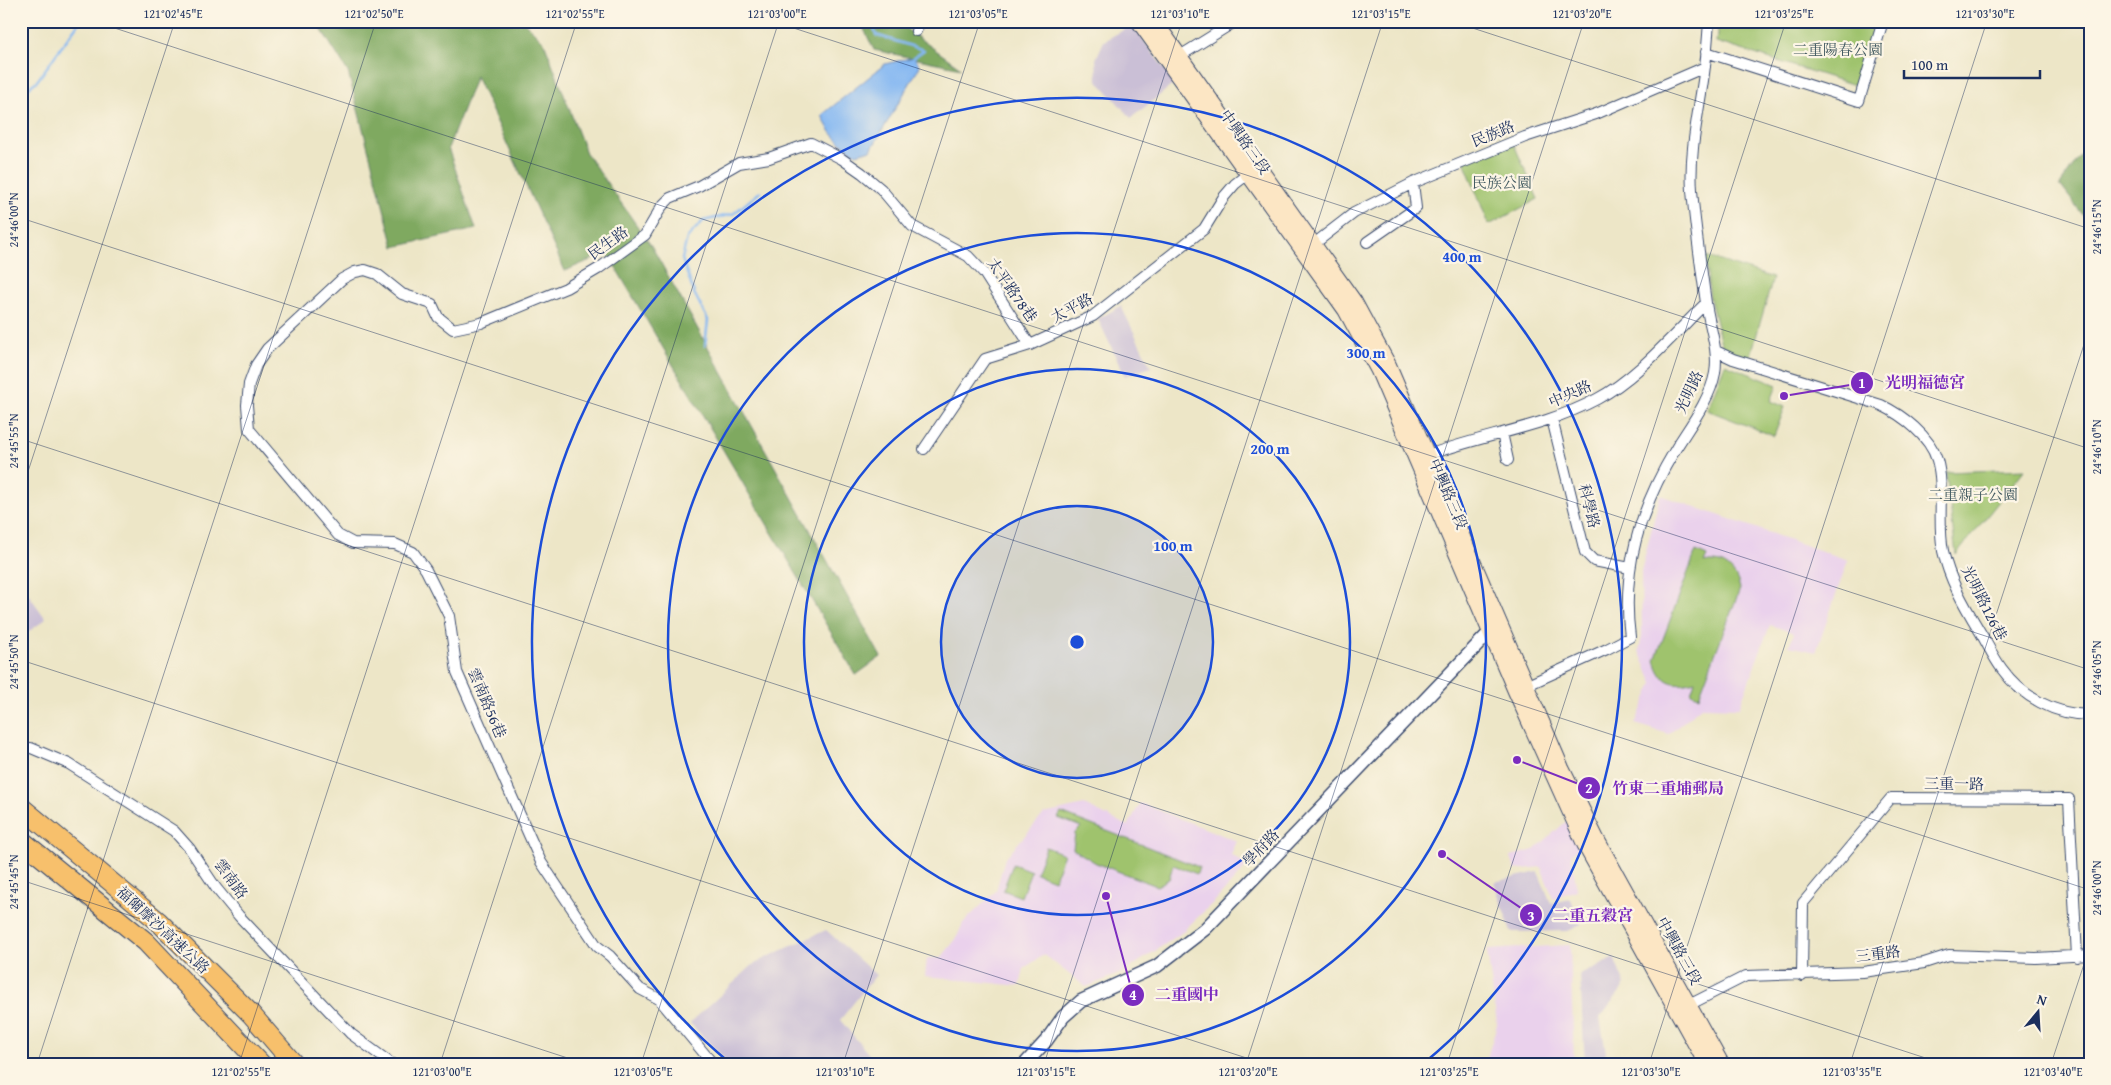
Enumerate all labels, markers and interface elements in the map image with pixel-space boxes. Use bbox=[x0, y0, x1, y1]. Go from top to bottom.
text: 121°02'45"E bbox=[143, 5, 203, 22]
text: 121°02'50"E bbox=[344, 5, 404, 22]
text: 121°02'55"E bbox=[545, 5, 605, 22]
text: 121°03'00"E bbox=[747, 5, 807, 22]
text: 121°03'05"E bbox=[948, 5, 1008, 22]
text: 121°03'10"E bbox=[1150, 5, 1210, 22]
text: 121°03'15"E bbox=[1351, 5, 1411, 22]
text: 121°03'20"E bbox=[1552, 5, 1612, 22]
text: 121°03'25"E bbox=[1754, 5, 1814, 22]
text: 121°03'30"E bbox=[1955, 5, 2015, 22]
park label: 二重陽春公園 bbox=[1793, 39, 1883, 60]
scale bar bbox=[1904, 48, 2040, 80]
text: 100 m bbox=[1911, 54, 1949, 75]
street label: 中興路三段 bbox=[1215, 105, 1276, 178]
street label: 民族路 bbox=[1468, 115, 1518, 152]
park label: 民族公園 bbox=[1472, 172, 1532, 193]
text: 24°46'00"N bbox=[5, 192, 22, 248]
text: 24°46'15"N bbox=[2088, 199, 2105, 255]
street label: 民生路 bbox=[583, 221, 632, 264]
text: 400 m bbox=[1442, 246, 1482, 267]
street label: 太平路78巷 bbox=[982, 253, 1042, 326]
street label: 太平路 bbox=[1047, 288, 1097, 327]
text: 300 m bbox=[1346, 342, 1386, 363]
street label: 光明路 bbox=[1670, 367, 1708, 417]
callout: 光明福德宮 bbox=[1850, 367, 1975, 398]
text: 光明福德宮 bbox=[1885, 370, 1965, 394]
text: 1 bbox=[1858, 372, 1866, 393]
street label: 中央路 bbox=[1545, 375, 1595, 412]
text: 24°45'55"N bbox=[5, 413, 22, 469]
text: 24°46'10"N bbox=[2088, 419, 2105, 475]
text: 200 m bbox=[1250, 438, 1290, 459]
street label: 中興路三段 bbox=[1424, 455, 1473, 532]
street label: 科學路 bbox=[1574, 481, 1605, 530]
park label: 二重親子公園 bbox=[1928, 484, 2018, 505]
text: 100 m bbox=[1153, 535, 1193, 556]
street label: 光明路126巷 bbox=[1957, 562, 2012, 644]
centre of rings bbox=[1068, 633, 1086, 651]
text: 24°45'50"N bbox=[5, 634, 22, 690]
text: 24°46'05"N bbox=[2088, 640, 2105, 696]
street label: 雲南路56巷 bbox=[463, 664, 512, 741]
street label: 三重一路 bbox=[1924, 772, 1984, 795]
callout: 竹東二重埔郵局 bbox=[1577, 773, 1734, 804]
text: 竹東二重埔郵局 bbox=[1612, 776, 1724, 800]
text: 2 bbox=[1585, 777, 1593, 798]
street label: 學府路 bbox=[1238, 824, 1284, 871]
text: 24°45'45"N bbox=[5, 854, 22, 910]
street label: 雲南路 bbox=[210, 854, 253, 903]
text: 24°46'00"N bbox=[2088, 860, 2105, 916]
street label: 福爾摩沙高速公路 bbox=[112, 881, 214, 978]
callout: 二重五穀宮 bbox=[1518, 900, 1643, 931]
text: 二重五穀宮 bbox=[1553, 903, 1633, 927]
text: 3 bbox=[1527, 905, 1535, 926]
street label: 中興路三段 bbox=[1652, 913, 1707, 989]
street label: 三重路 bbox=[1854, 940, 1902, 967]
callout: 二重國中 bbox=[1120, 979, 1229, 1010]
text: 二重國中 bbox=[1155, 982, 1219, 1006]
text: 4 bbox=[1129, 984, 1137, 1005]
north arrow bbox=[2014, 988, 2064, 1038]
text: N bbox=[2034, 989, 2050, 1011]
text: 121°02'55"E bbox=[211, 1063, 271, 1080]
text: 121°03'00"E bbox=[412, 1063, 472, 1080]
text: 121°03'05"E bbox=[613, 1063, 673, 1080]
text: 121°03'10"E bbox=[815, 1063, 875, 1080]
text: 121°03'15"E bbox=[1016, 1063, 1076, 1080]
text: 121°03'20"E bbox=[1218, 1063, 1278, 1080]
text: 121°03'25"E bbox=[1419, 1063, 1479, 1080]
text: 121°03'30"E bbox=[1621, 1063, 1681, 1080]
text: 121°03'35"E bbox=[1822, 1063, 1882, 1080]
text: 121°03'40"E bbox=[2023, 1063, 2083, 1080]

